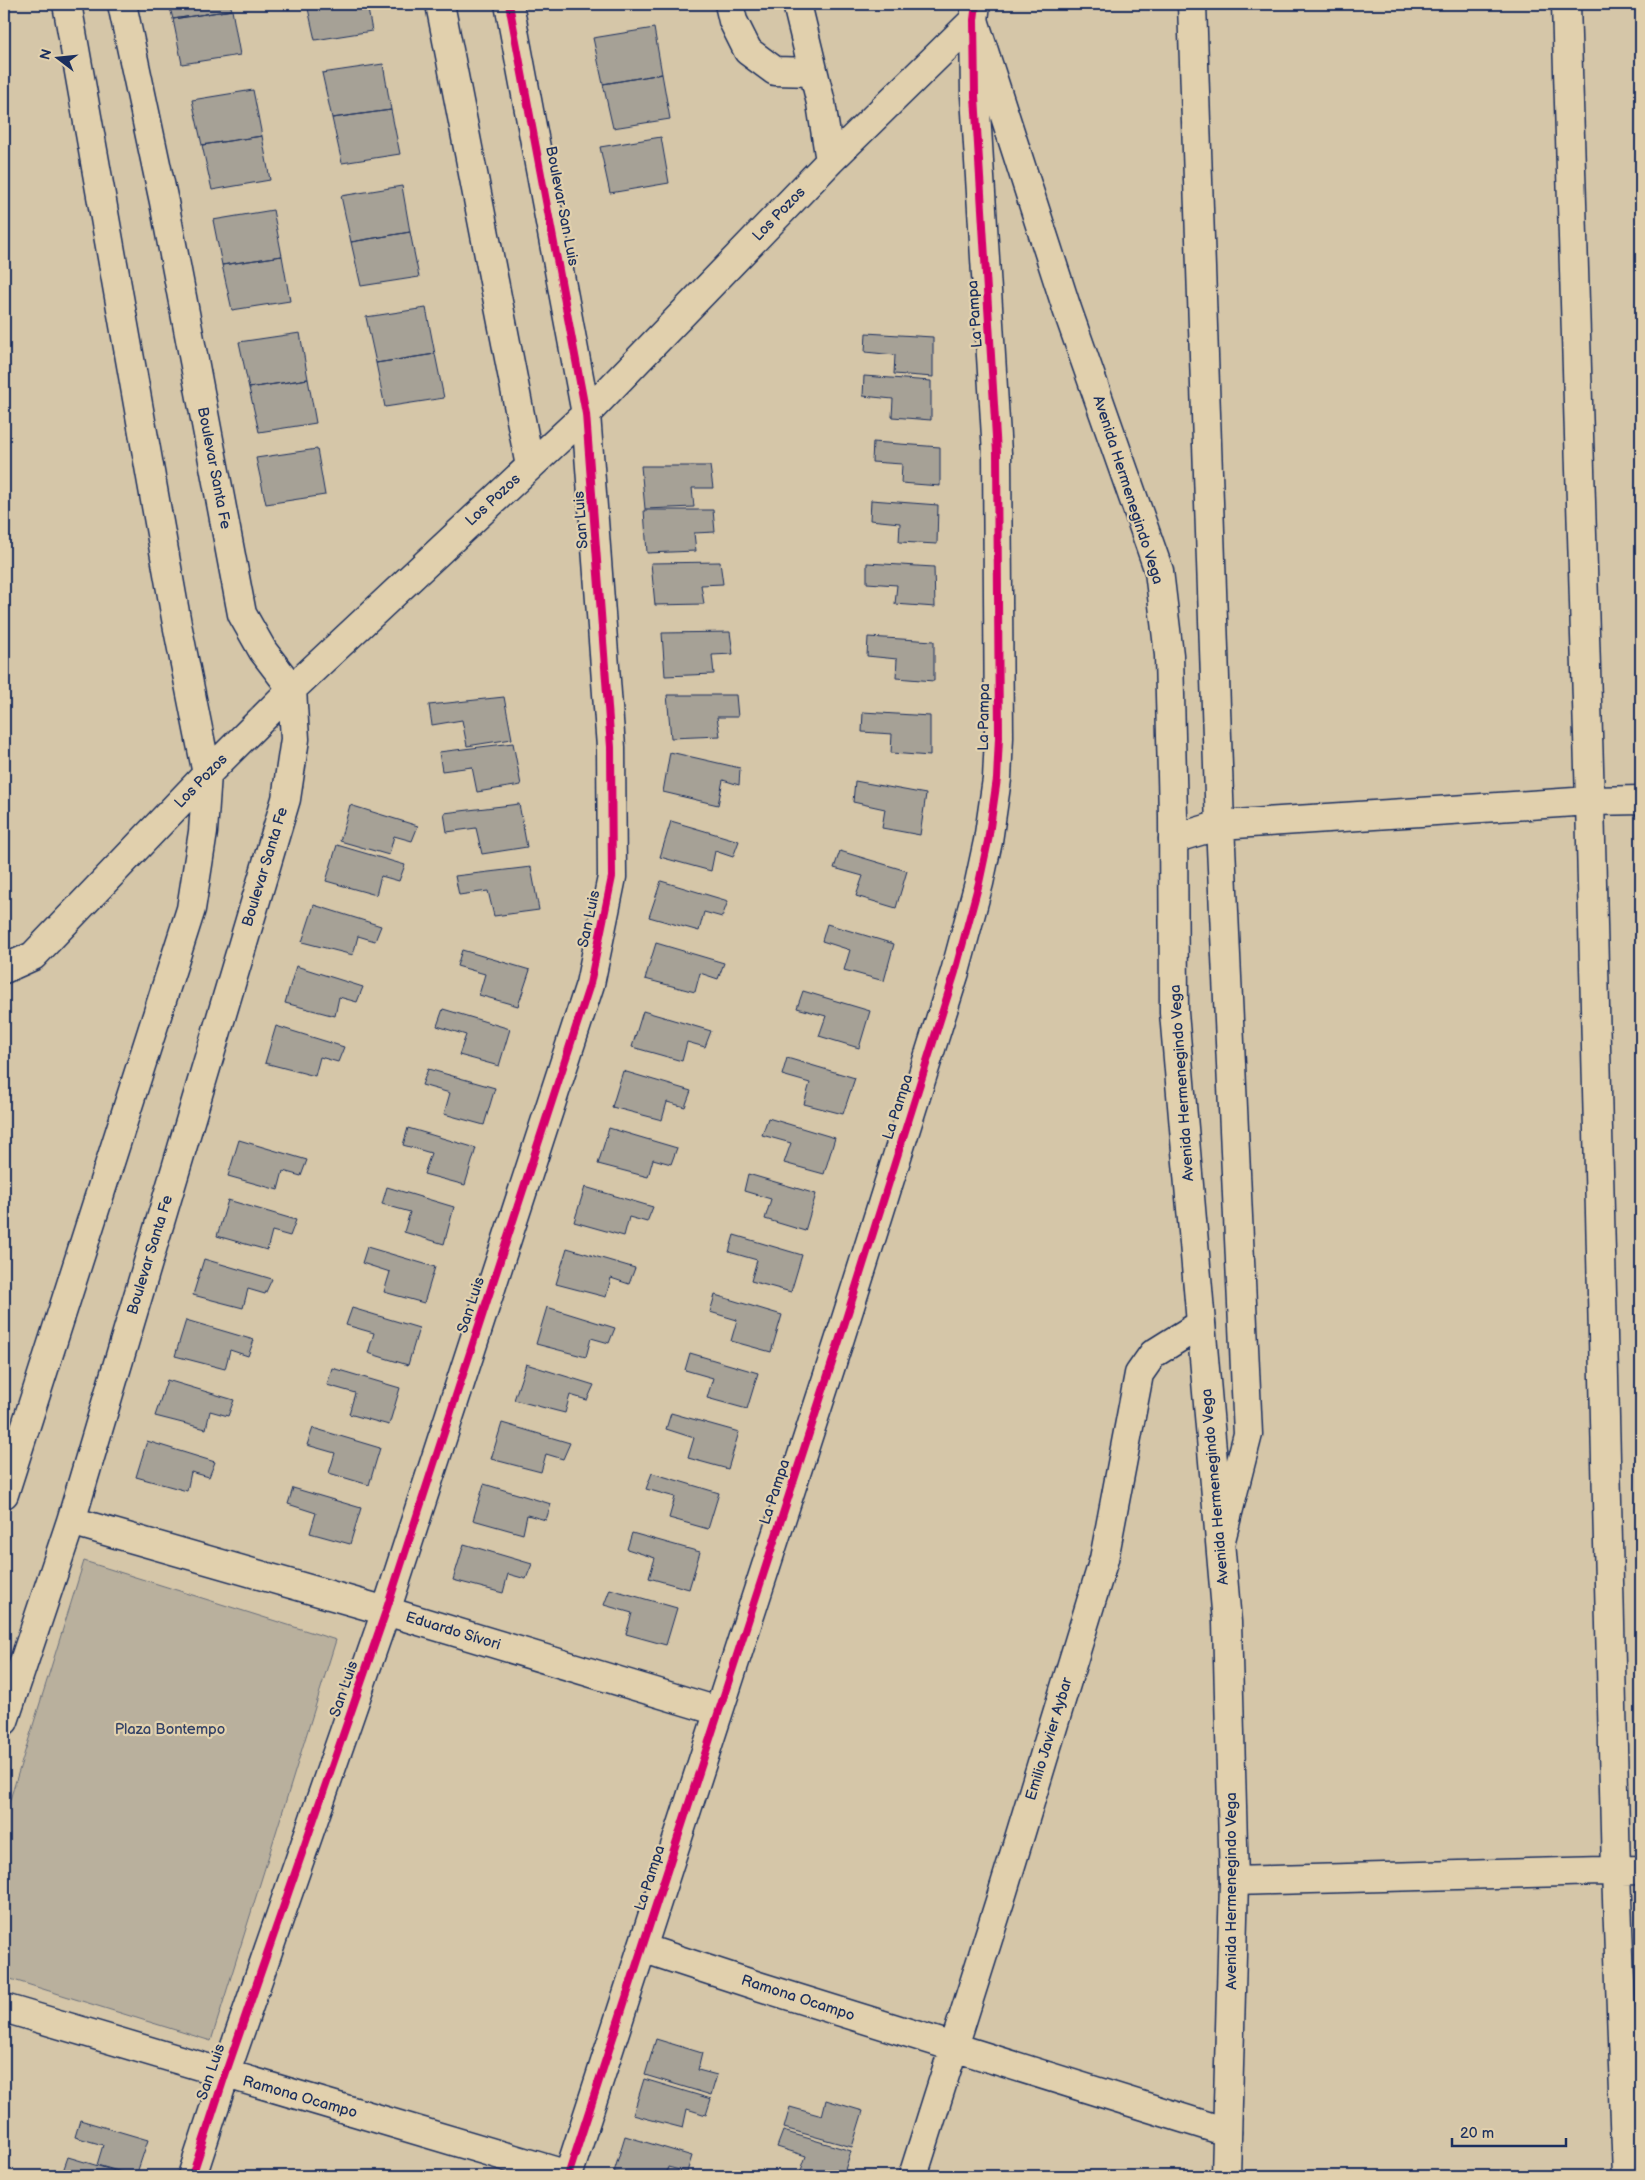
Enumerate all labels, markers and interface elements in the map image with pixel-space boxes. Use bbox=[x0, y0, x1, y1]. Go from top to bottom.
north arrow bbox=[32, 32, 82, 82]
text: N bbox=[36, 47, 56, 62]
street label: Boulevar San Luis bbox=[541, 144, 583, 268]
street label: Los Pozos bbox=[748, 182, 810, 245]
street label: La Pampa bbox=[963, 280, 987, 348]
street label: Avenida Hermenegindo Vega bbox=[1088, 393, 1168, 587]
street label: Boulevar Santa Fe bbox=[193, 405, 235, 531]
street label: Los Pozos bbox=[462, 469, 525, 530]
street label: San Luis bbox=[569, 490, 592, 550]
street label: La Pampa bbox=[974, 683, 994, 751]
street label: Los Pozos bbox=[170, 749, 232, 812]
street label: Boulevar Santa Fe bbox=[238, 805, 292, 929]
street label: San Luis bbox=[574, 888, 604, 949]
street label: Avenida Hermenegindo Vega bbox=[1166, 984, 1198, 1182]
street label: La Pampa bbox=[879, 1072, 917, 1142]
street label: Boulevar Santa Fe bbox=[123, 1193, 177, 1317]
street label: San Luis bbox=[453, 1274, 489, 1336]
street label: Avenida Hermenegindo Vega bbox=[1197, 1388, 1233, 1586]
street label: La Pampa bbox=[756, 1457, 794, 1527]
street label: Eduardo Sívori bbox=[403, 1608, 503, 1654]
street label: San Luis bbox=[326, 1658, 363, 1720]
street label: Emilio Javier Aybar bbox=[1021, 1675, 1077, 1803]
park label: Plaza Bontempo bbox=[115, 1720, 225, 1739]
street label: Avenida Hermenegindo Vega bbox=[1222, 1792, 1241, 1990]
street label: La Pampa bbox=[631, 1843, 669, 1913]
street label: Ramona Ocampo bbox=[739, 1971, 857, 2025]
street label: San Luis bbox=[193, 2041, 230, 2103]
street label: Ramona Ocampo bbox=[240, 2072, 360, 2122]
scale bar bbox=[1452, 2115, 1566, 2147]
text: 20 m bbox=[1460, 2124, 1494, 2143]

